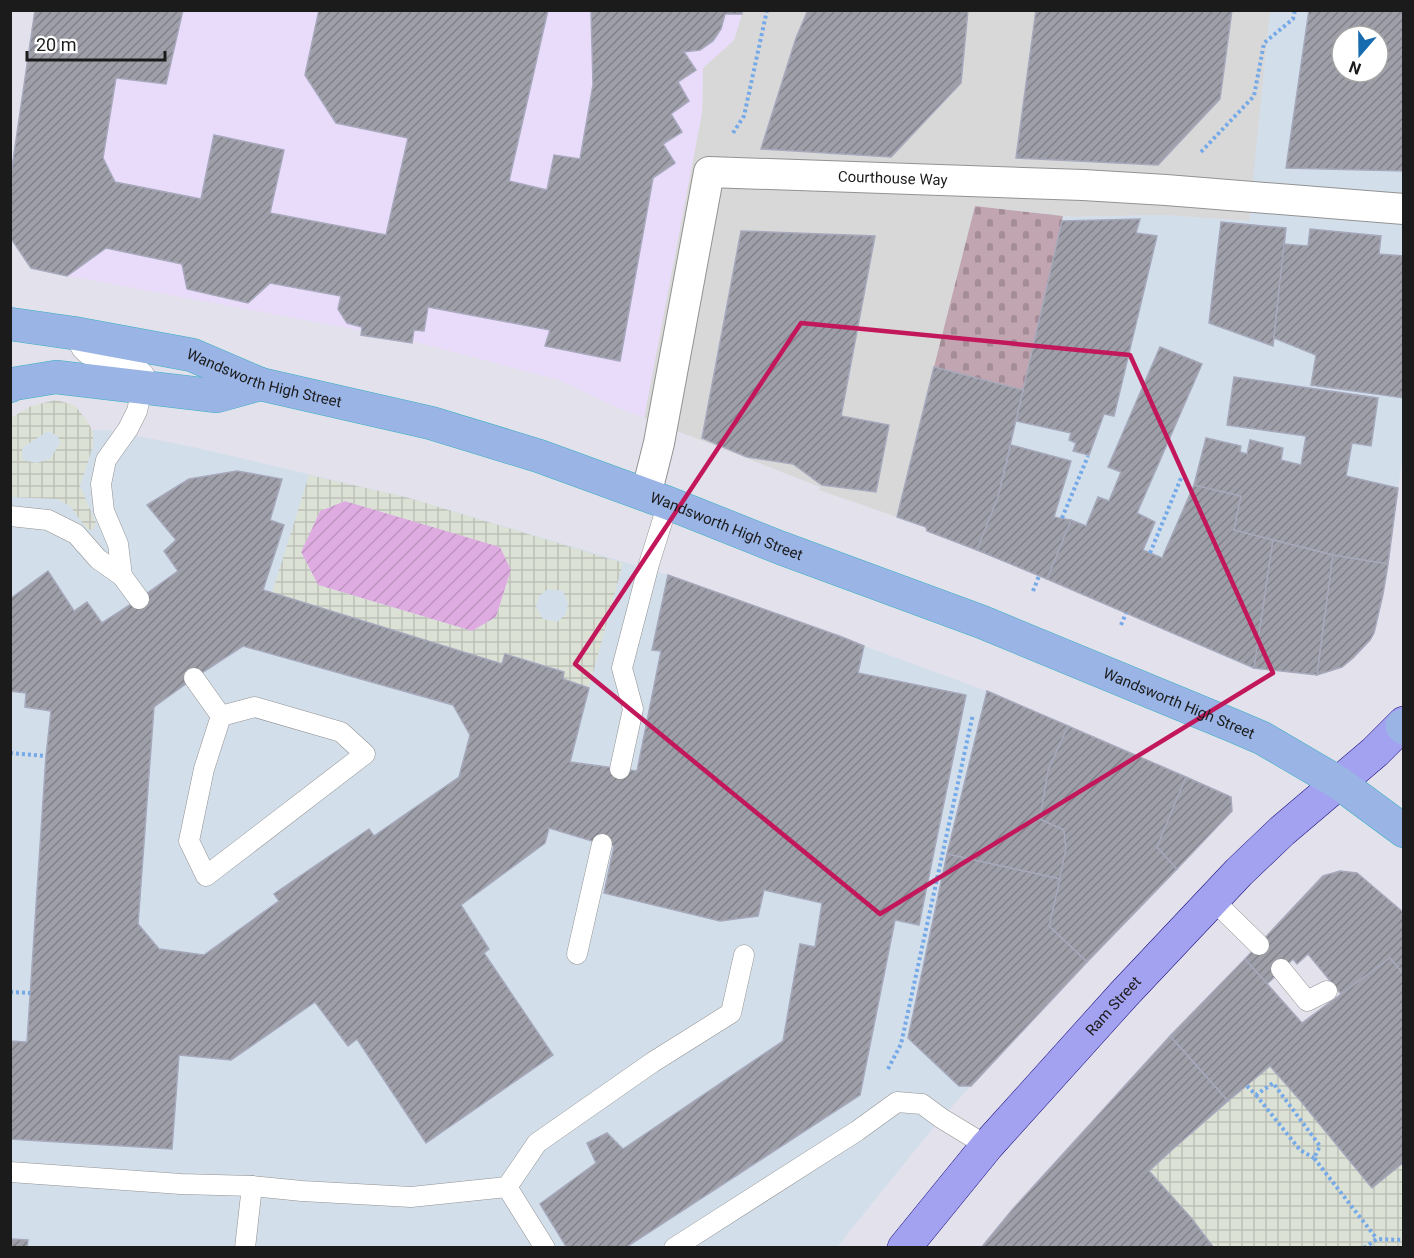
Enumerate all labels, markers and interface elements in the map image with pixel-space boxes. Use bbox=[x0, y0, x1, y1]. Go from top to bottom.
scale bar bbox=[27, 24, 165, 62]
north arrow bbox=[1330, 24, 1390, 84]
text: 20 m bbox=[36, 34, 76, 55]
text: N bbox=[1346, 57, 1364, 78]
street label: Courthouse Way bbox=[838, 167, 948, 189]
street label: Wandsworth High Street bbox=[184, 345, 344, 411]
street label: Wandsworth High Street bbox=[648, 488, 805, 564]
street label: Wandsworth High Street bbox=[1100, 664, 1257, 743]
street label: Ram Street bbox=[1082, 973, 1145, 1039]

